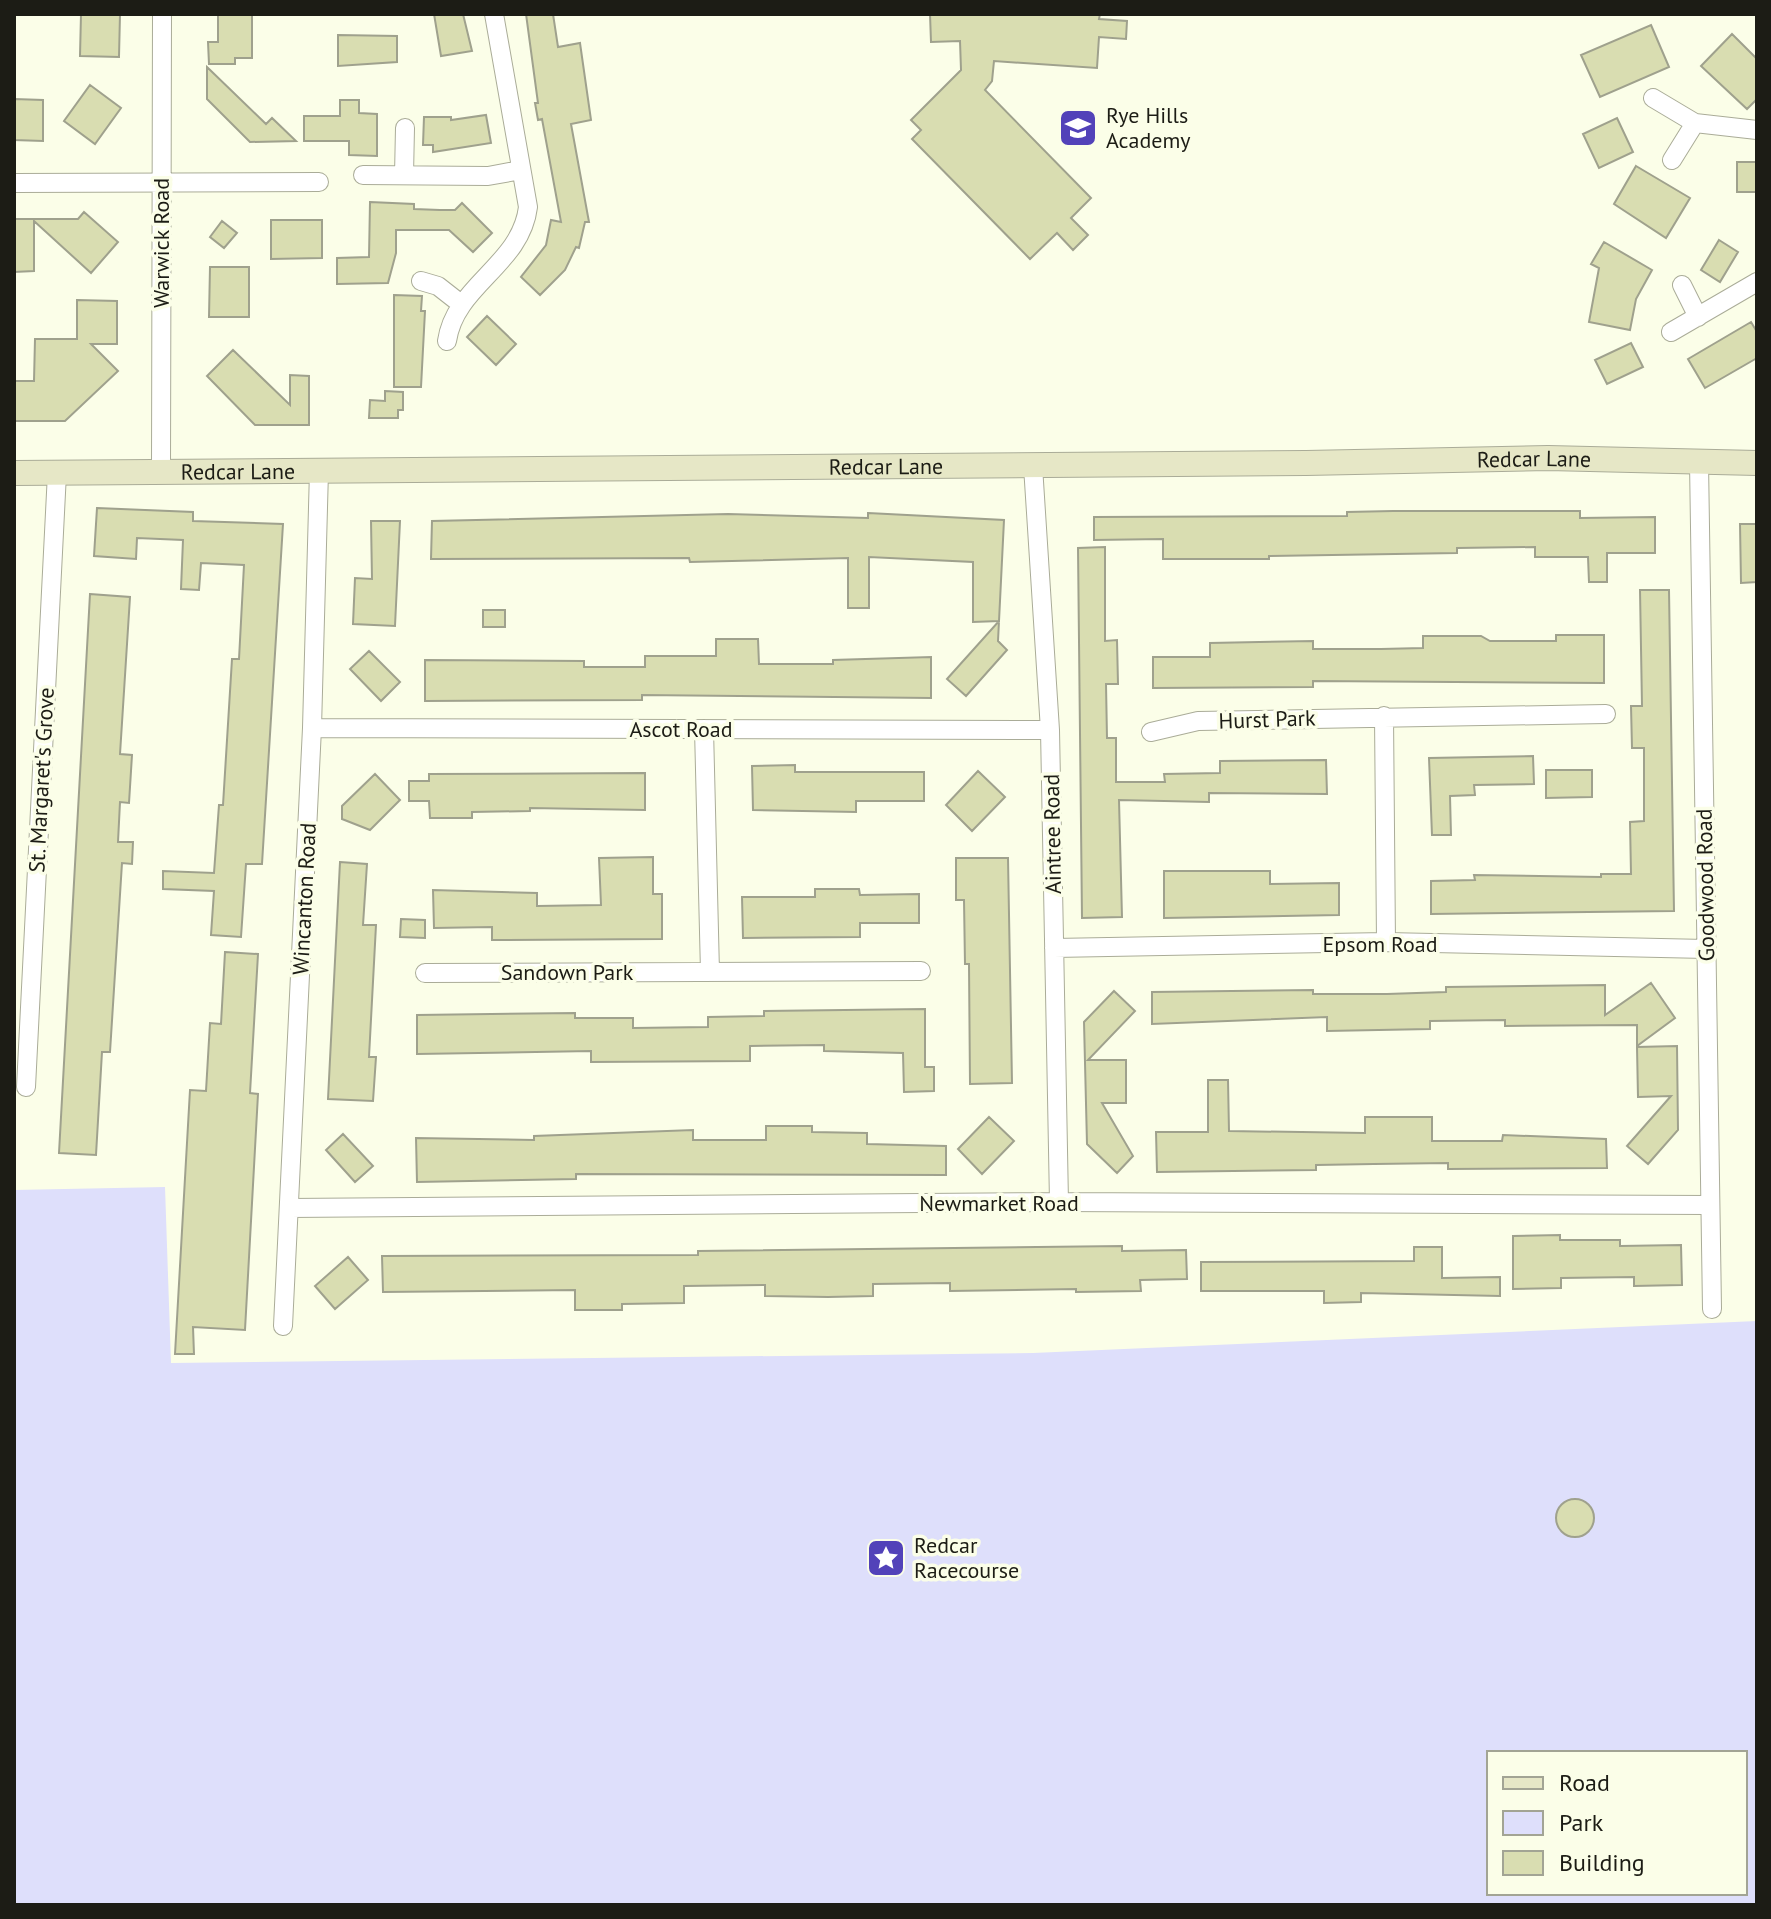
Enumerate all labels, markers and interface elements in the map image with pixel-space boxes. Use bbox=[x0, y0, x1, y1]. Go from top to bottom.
place label: Rye Hills Academy bbox=[1106, 101, 1191, 154]
school or university icon: Rye Hills Academy bbox=[1057, 107, 1099, 149]
street label: Warwick Road bbox=[147, 178, 175, 308]
street label: Redcar Lane bbox=[1476, 444, 1591, 473]
street label: Redcar Lane bbox=[829, 452, 943, 481]
street label: Redcar Lane bbox=[181, 457, 295, 486]
street label: St. Margaret's Grove bbox=[22, 687, 60, 873]
street label: Hurst Park bbox=[1218, 703, 1317, 735]
street label: Ascot Road bbox=[629, 715, 733, 743]
street label: Aintree Road bbox=[1037, 774, 1067, 894]
street label: Goodwood Road bbox=[1690, 808, 1720, 962]
street label: Wincanton Road bbox=[286, 822, 322, 976]
street label: Epsom Road bbox=[1322, 930, 1438, 958]
street label: Sandown Park bbox=[501, 958, 634, 986]
street label: Newmarket Road bbox=[919, 1189, 1079, 1217]
place label: Redcar Racecourse bbox=[914, 1531, 1019, 1584]
place icon: Redcar Racecourse bbox=[865, 1537, 907, 1579]
legend bbox=[1487, 1751, 1747, 1895]
text: Road bbox=[1559, 1767, 1610, 1798]
text: Park bbox=[1559, 1807, 1604, 1838]
text: Building bbox=[1559, 1847, 1645, 1878]

